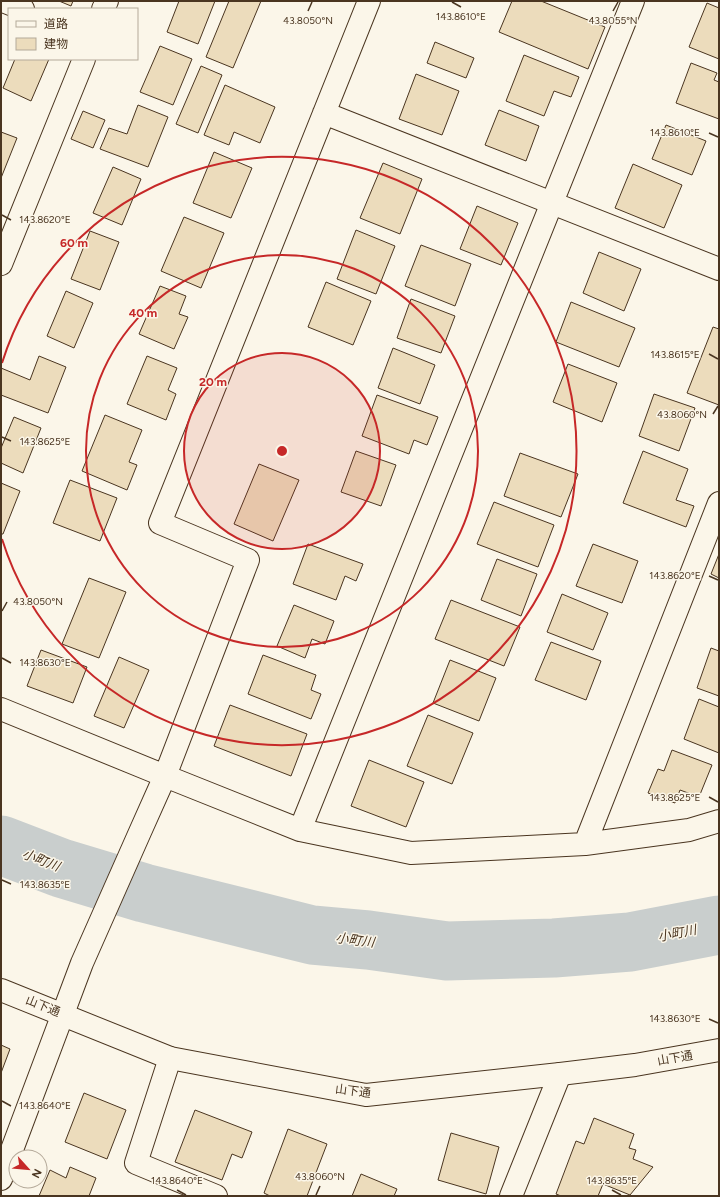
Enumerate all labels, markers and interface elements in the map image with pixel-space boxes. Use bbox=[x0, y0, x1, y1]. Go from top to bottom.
legend bbox=[8, 8, 138, 60]
text: 143.8610°E bbox=[436, 10, 486, 23]
text: 43.8050°N bbox=[283, 14, 333, 27]
text: 43.8055°N bbox=[588, 14, 638, 27]
text: 道路 bbox=[44, 17, 68, 31]
text: 建物 bbox=[44, 37, 68, 51]
text: 143.8610°E bbox=[650, 126, 700, 139]
text: 143.8620°E bbox=[19, 213, 71, 226]
text: 60 m bbox=[60, 236, 88, 250]
text: 40 m bbox=[129, 306, 157, 320]
text: 143.8615°E bbox=[650, 348, 700, 361]
text: 20 m bbox=[199, 375, 227, 389]
text: 43.8060°N bbox=[657, 408, 707, 421]
text: 143.8625°E bbox=[20, 435, 70, 448]
centre of rings bbox=[275, 444, 289, 458]
text: 143.8620°E bbox=[649, 569, 701, 582]
text: 43.8050°N bbox=[13, 595, 63, 608]
text: 143.8630°E bbox=[19, 656, 71, 669]
text: 143.8625°E bbox=[650, 791, 700, 804]
water label: 小町川 bbox=[20, 846, 64, 875]
text: 143.8635°E bbox=[20, 878, 70, 891]
water label: 小町川 bbox=[656, 922, 700, 944]
water label: 小町川 bbox=[335, 930, 377, 950]
street label: 山下通 bbox=[24, 993, 62, 1019]
text: 143.8630°E bbox=[649, 1012, 701, 1025]
street label: 山下通 bbox=[656, 1048, 694, 1068]
street label: 山下通 bbox=[334, 1082, 372, 1100]
text: 143.8640°E bbox=[19, 1099, 71, 1112]
north arrow bbox=[8, 1149, 48, 1189]
text: N bbox=[29, 1167, 44, 1180]
text: 43.8060°N bbox=[295, 1170, 345, 1183]
text: 143.8640°E bbox=[151, 1174, 203, 1187]
text: 143.8635°E bbox=[587, 1174, 637, 1187]

